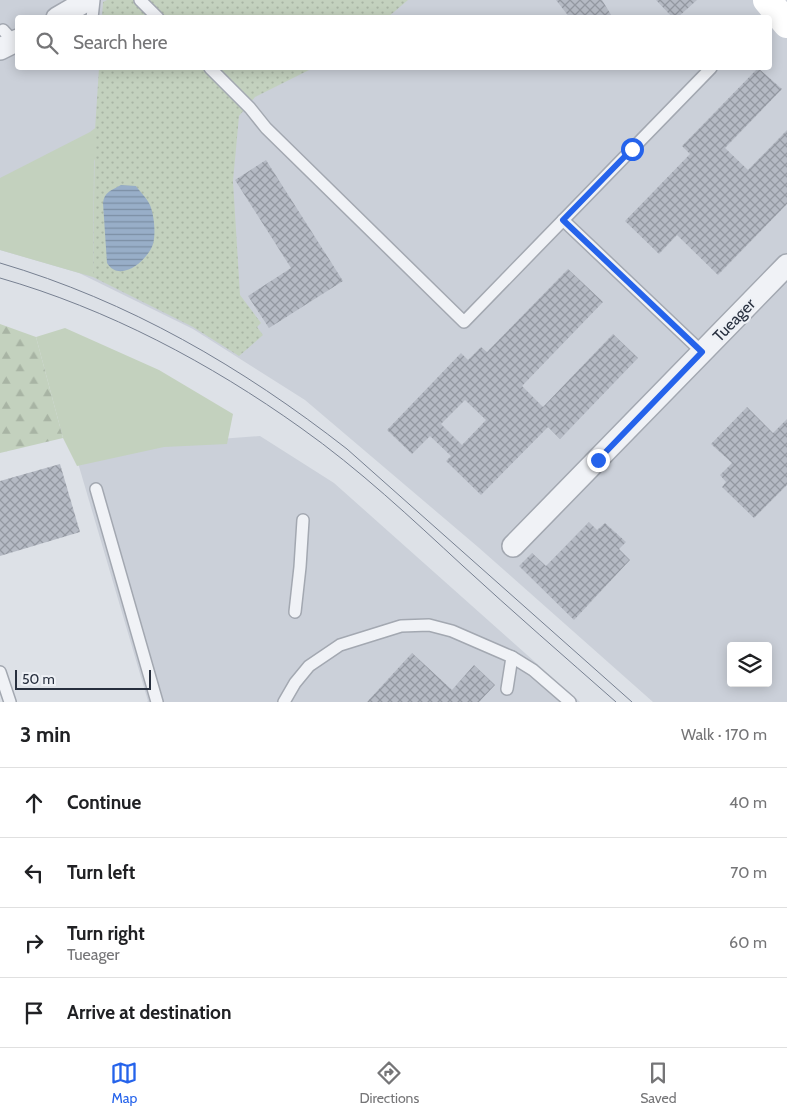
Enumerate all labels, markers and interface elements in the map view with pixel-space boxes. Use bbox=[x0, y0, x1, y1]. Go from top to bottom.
search box bbox=[15, 15, 772, 70]
icon: search bbox=[33, 29, 61, 57]
text: Search here bbox=[73, 31, 167, 54]
route start bbox=[621, 138, 644, 161]
street label: Tueager bbox=[709, 294, 760, 346]
route end bbox=[587, 449, 610, 472]
map controls bbox=[727, 642, 772, 687]
button: layers bbox=[727, 642, 772, 687]
scale bar bbox=[15, 667, 151, 690]
text: 50 m bbox=[22, 670, 55, 688]
text: 3 min bbox=[20, 722, 71, 747]
text: Walk · 170 m bbox=[681, 725, 767, 744]
icon: ahead bbox=[20, 789, 48, 817]
text: Continue bbox=[67, 791, 141, 814]
text: 40 m bbox=[729, 793, 767, 812]
icon: left bbox=[20, 859, 48, 887]
text: Turn left bbox=[67, 861, 135, 884]
text: 70 m bbox=[730, 863, 767, 882]
text: Turn right bbox=[67, 922, 145, 945]
icon: right bbox=[20, 929, 48, 957]
text: 60 m bbox=[729, 933, 767, 952]
text: Tueager bbox=[67, 945, 120, 964]
icon: arrive bbox=[20, 999, 48, 1027]
text: Arrive at destination bbox=[67, 1001, 231, 1024]
tab: Map bbox=[110, 1059, 138, 1107]
tab: Directions bbox=[359, 1059, 419, 1107]
tab: Saved bbox=[640, 1059, 677, 1107]

